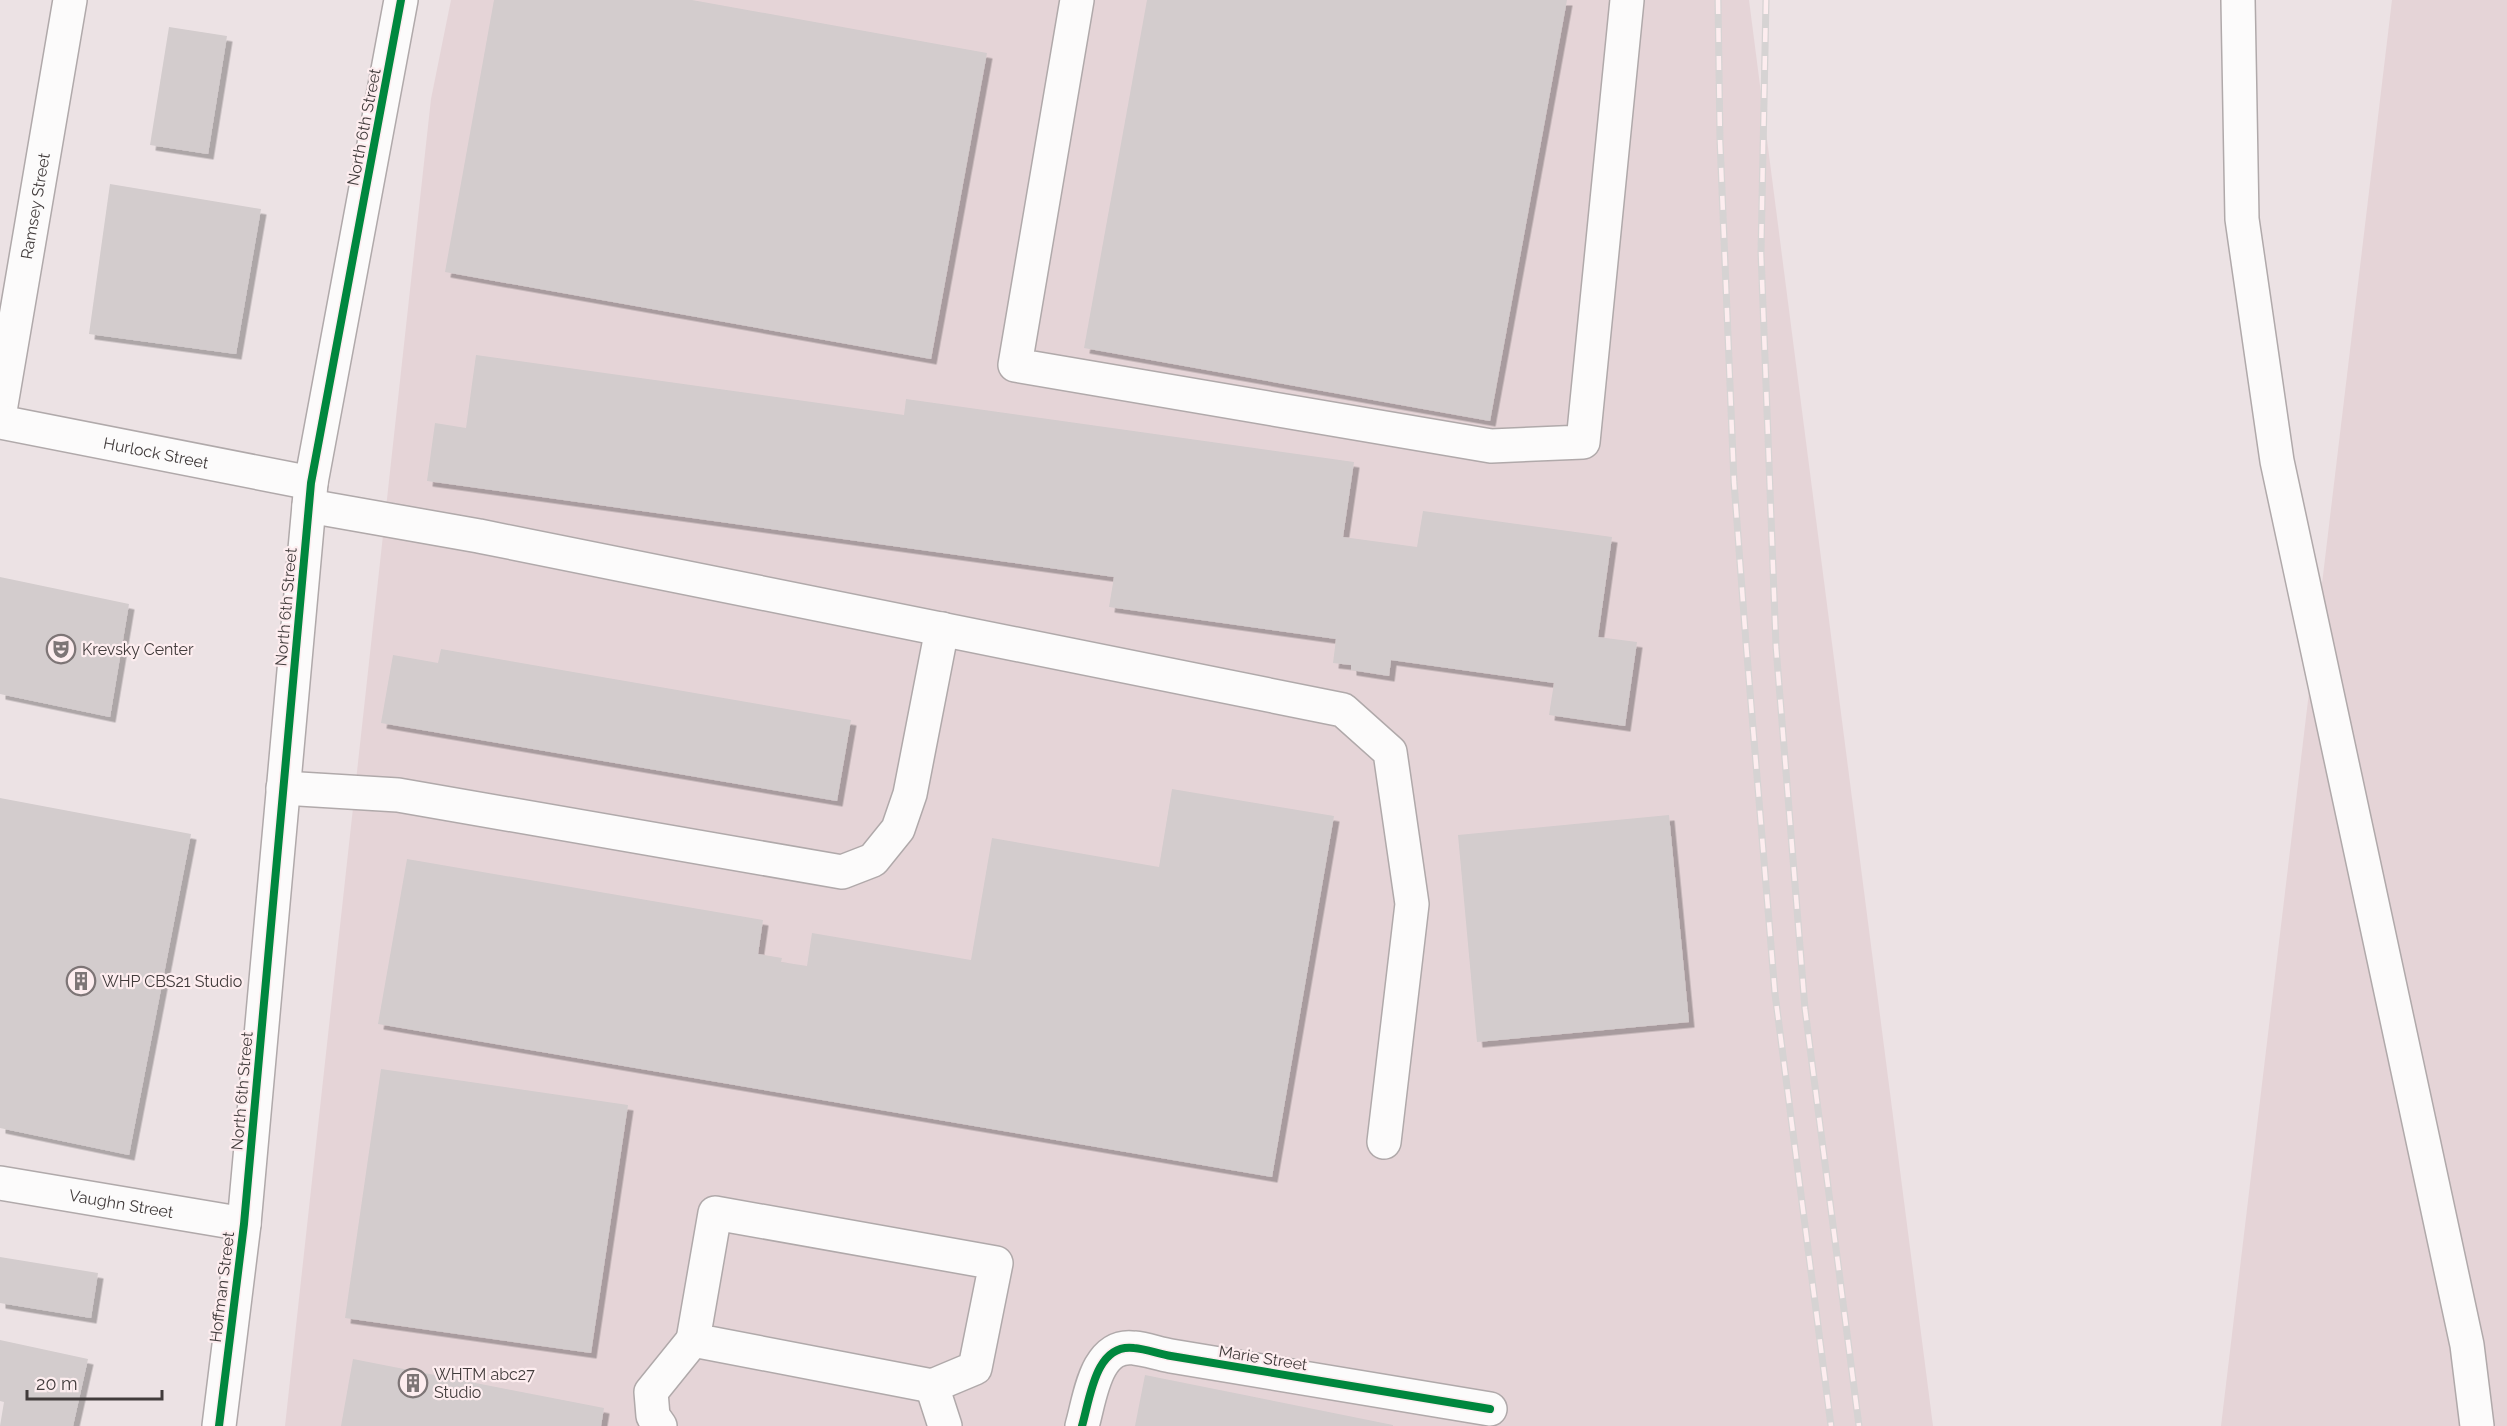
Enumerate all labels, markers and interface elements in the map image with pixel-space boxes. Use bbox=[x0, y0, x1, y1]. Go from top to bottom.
street label: North 6th Street bbox=[343, 66, 385, 187]
street label: Ramsey Street bbox=[17, 151, 53, 261]
street label: Hurlock Street bbox=[102, 433, 211, 472]
street label: North 6th Street bbox=[271, 546, 301, 667]
theatre icon: Krevsky Center bbox=[45, 633, 77, 665]
place label: Krevsky Center bbox=[82, 640, 194, 659]
building icon: WHP CBS21 Studio bbox=[65, 965, 97, 997]
place label: WHP CBS21 Studio bbox=[102, 972, 242, 991]
street label: North 6th Street bbox=[227, 1030, 257, 1151]
street label: Vaughn Street bbox=[68, 1185, 175, 1222]
street label: Hoffman Street bbox=[206, 1230, 238, 1344]
street label: Marie Street bbox=[1217, 1342, 1309, 1374]
scale bar bbox=[27, 1363, 162, 1401]
place label: WHTM abc27 Studio bbox=[434, 1365, 535, 1402]
building icon: WHTM abc27 Studio bbox=[397, 1367, 429, 1399]
text: 20 m bbox=[36, 1373, 78, 1394]

